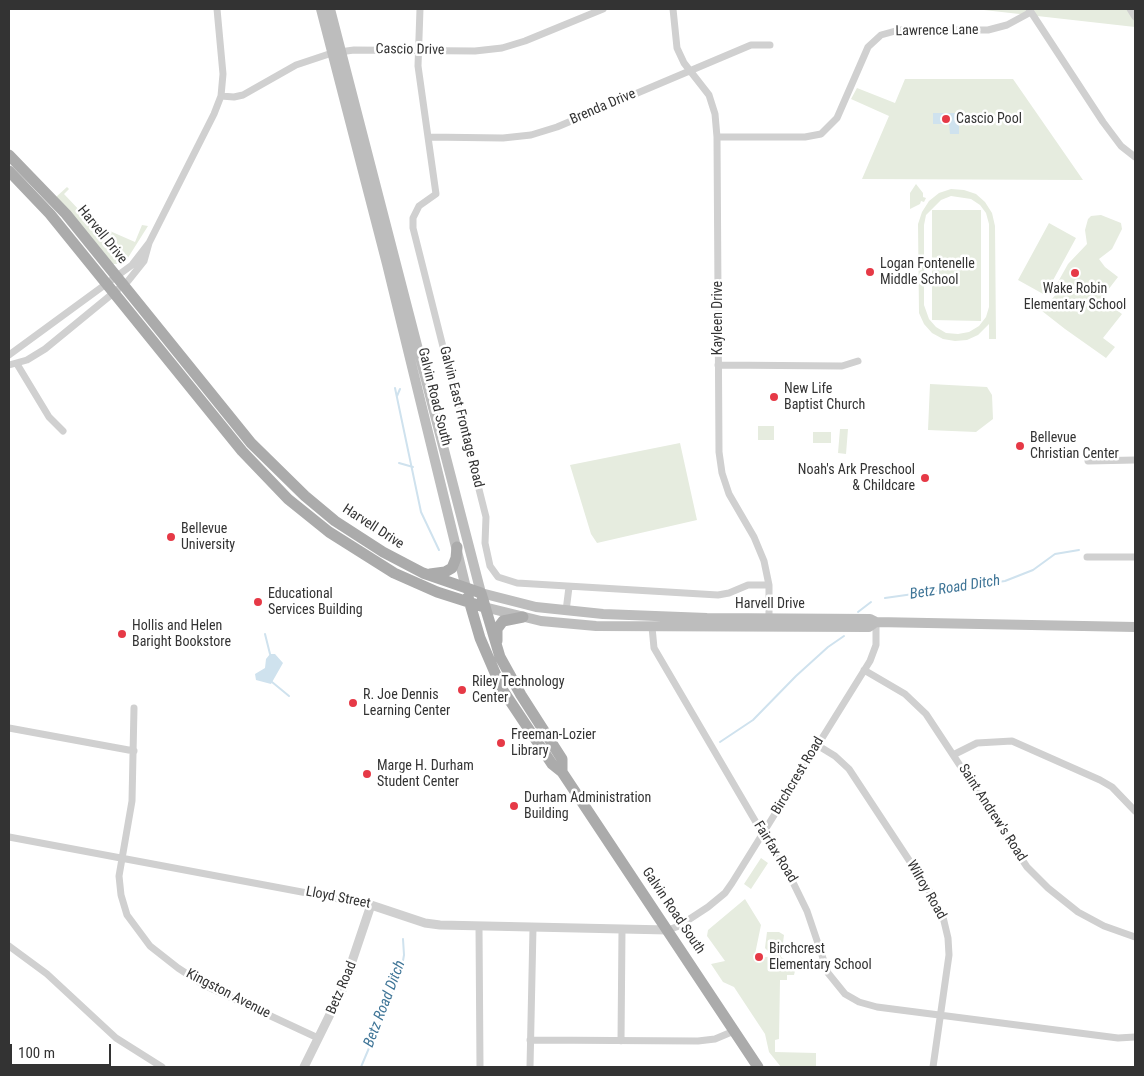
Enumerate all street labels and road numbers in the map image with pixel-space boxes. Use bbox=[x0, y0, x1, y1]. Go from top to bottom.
street label: Lawrence Lane bbox=[895, 22, 979, 40]
street label: Cascio Drive bbox=[375, 41, 445, 59]
street label: Brenda Drive bbox=[568, 86, 638, 128]
street label: Harvell Drive bbox=[74, 203, 130, 267]
street label: Kayleen Drive bbox=[710, 281, 726, 355]
street label: Galvin East Frontage Road bbox=[435, 345, 487, 489]
street label: Galvin Road South bbox=[414, 346, 454, 448]
street label: Harvell Drive bbox=[339, 501, 407, 553]
street label: Harvell Drive bbox=[735, 596, 805, 612]
street label: Birchcrest Road bbox=[768, 734, 828, 818]
street label: Saint Andrew's Road bbox=[954, 761, 1030, 865]
street label: Fairfax Road bbox=[749, 818, 801, 886]
street label: Wilroy Road bbox=[902, 858, 950, 922]
street label: Galvin Road South bbox=[638, 865, 708, 957]
street label: Lloyd Street bbox=[304, 884, 372, 912]
street label: Betz Road bbox=[323, 959, 361, 1017]
street label: Kingston Avenue bbox=[183, 966, 273, 1022]

